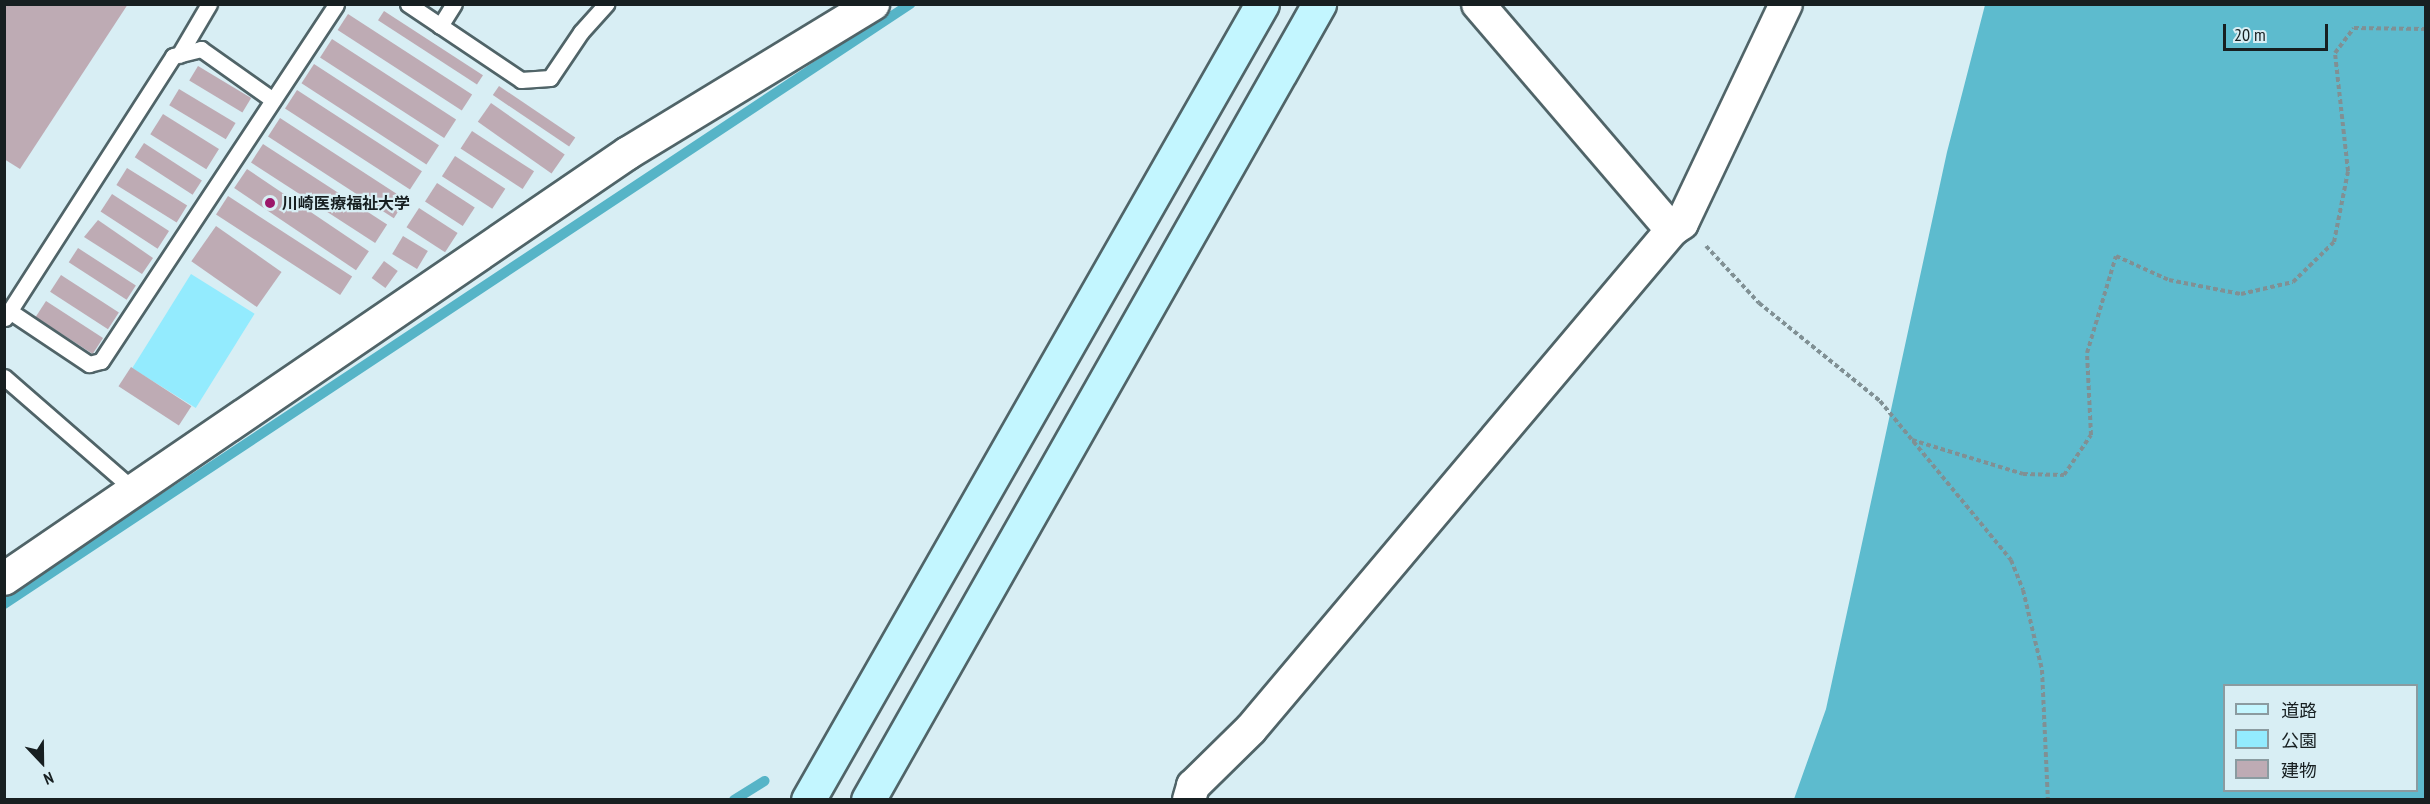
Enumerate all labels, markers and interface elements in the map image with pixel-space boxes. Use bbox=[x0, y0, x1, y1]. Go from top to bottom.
scale bar bbox=[2226, 12, 2331, 50]
text: 20 m bbox=[2234, 23, 2266, 46]
place label: 川崎医療福祉大学 bbox=[282, 193, 410, 213]
marker: 川崎医療福祉大学 bbox=[263, 196, 277, 210]
legend bbox=[2223, 684, 2418, 792]
text: 道路 bbox=[2281, 699, 2317, 722]
text: 公園 bbox=[2281, 729, 2317, 752]
north arrow bbox=[12, 732, 72, 792]
text: 建物 bbox=[2281, 759, 2317, 782]
text: N bbox=[41, 768, 57, 790]

